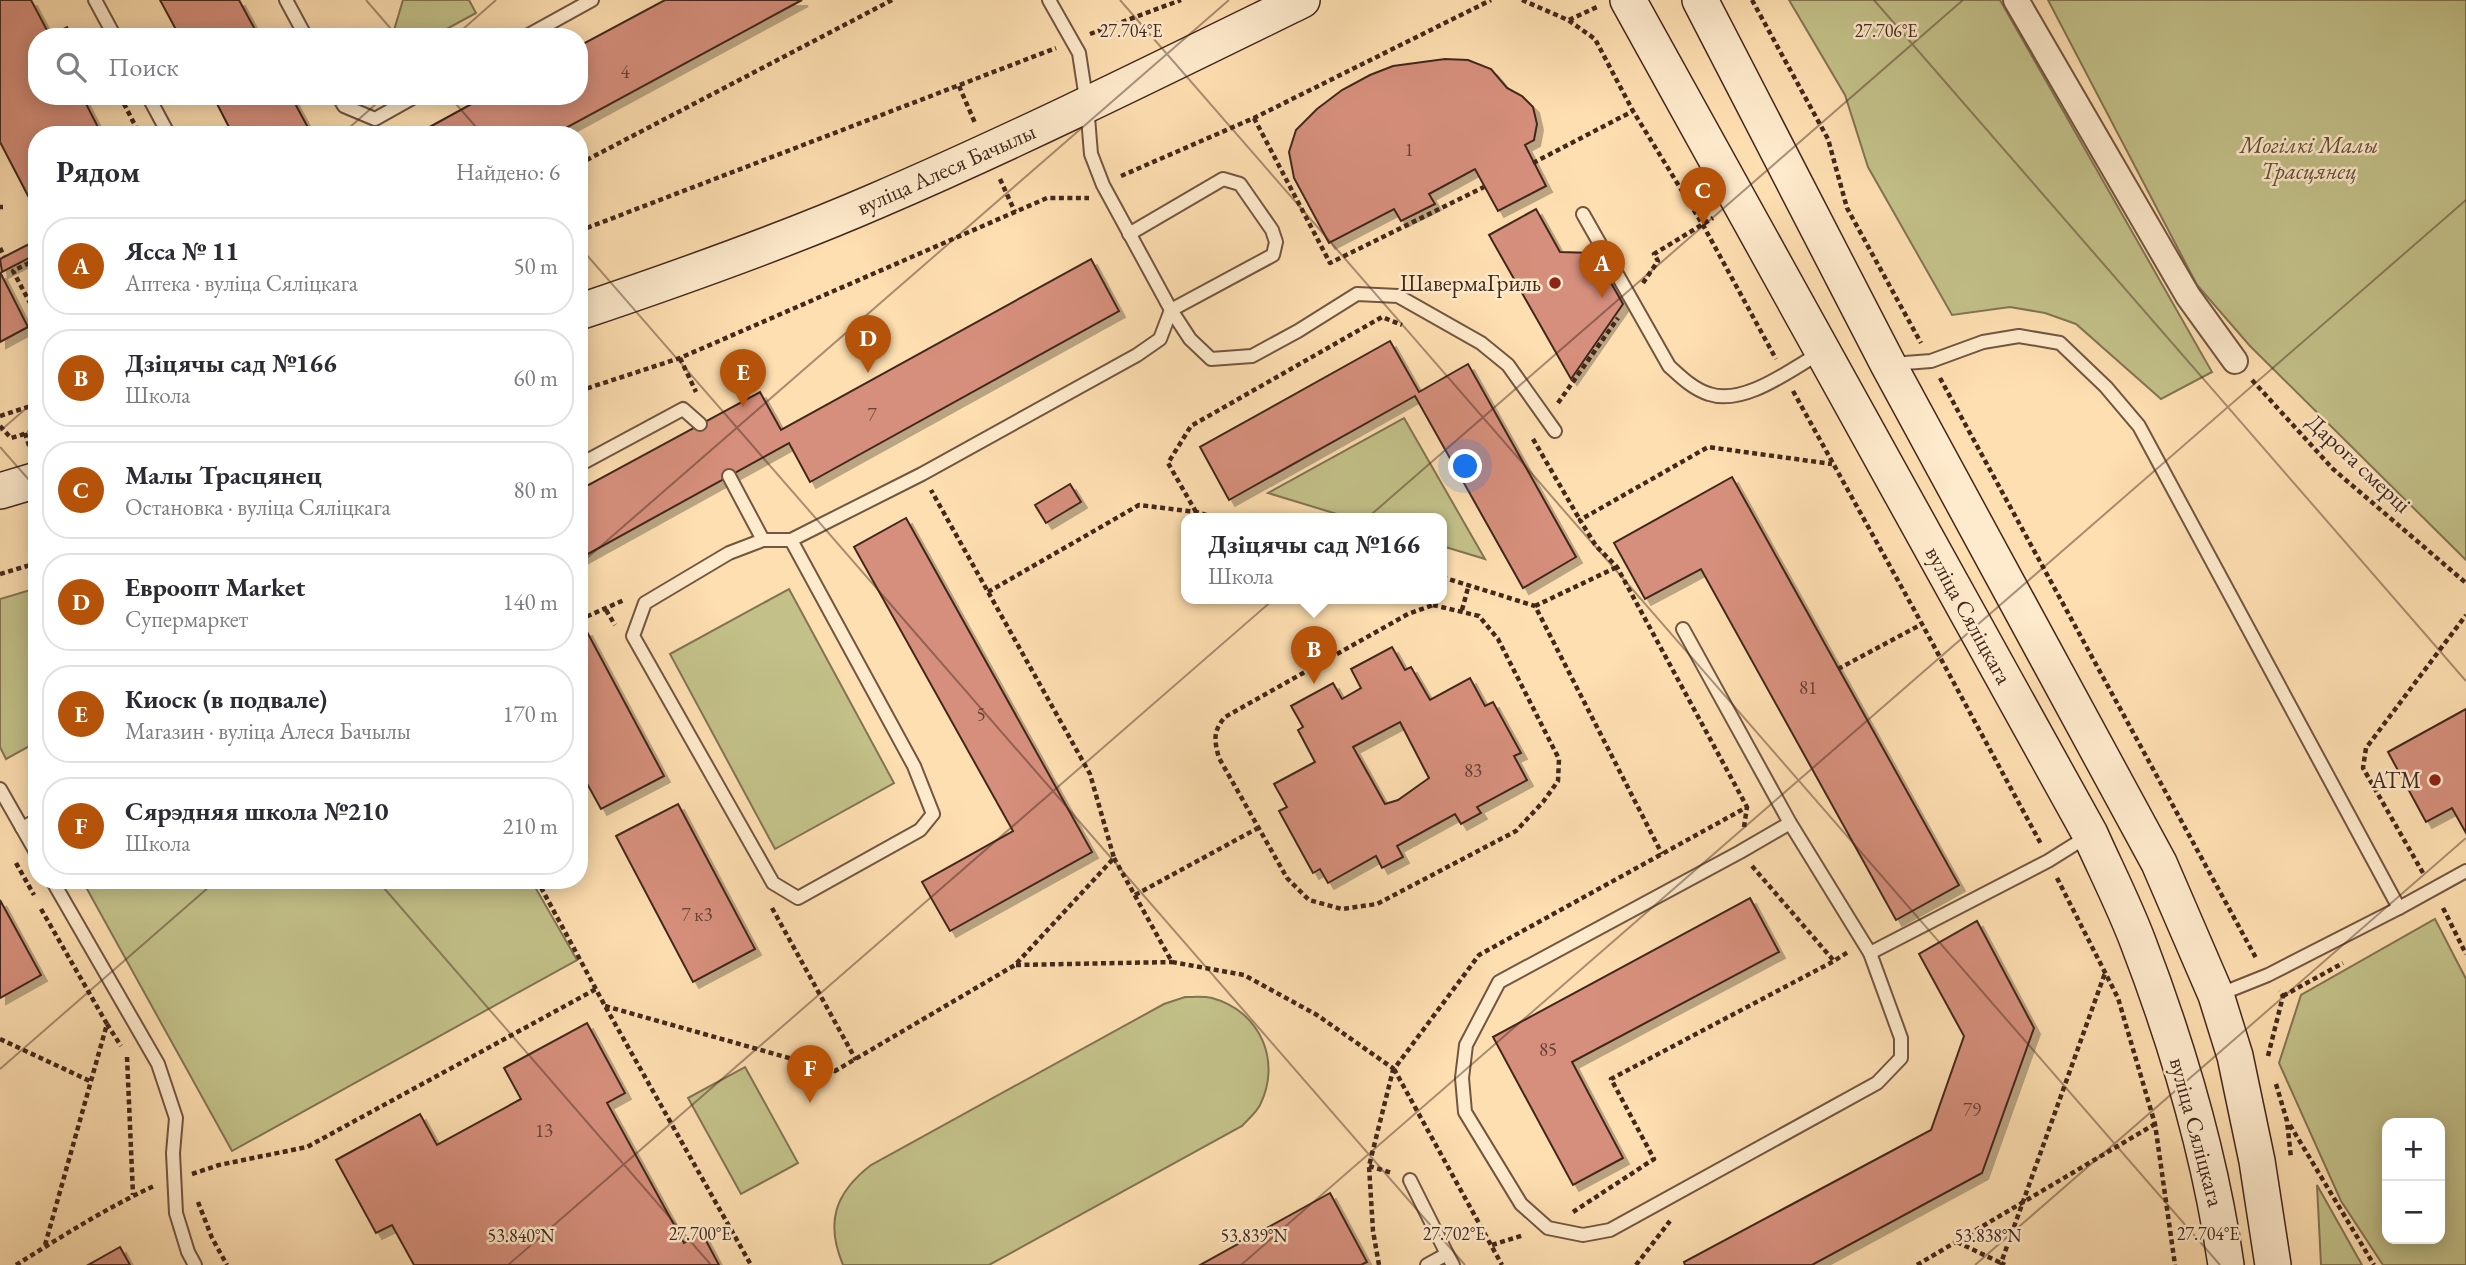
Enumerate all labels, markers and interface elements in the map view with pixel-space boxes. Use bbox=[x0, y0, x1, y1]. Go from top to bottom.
text: 27.704°E bbox=[1100, 19, 1162, 42]
text: 27.706°E bbox=[1855, 19, 1917, 42]
search box bbox=[28, 28, 588, 105]
icon: search bbox=[52, 48, 90, 86]
text: Поиск bbox=[108, 50, 179, 84]
house number: 4 bbox=[620, 59, 630, 84]
street label: вуліца Алеся Бачылы bbox=[852, 116, 1040, 222]
park label: Могілкі Малы Трасцянец bbox=[2238, 130, 2378, 186]
house number: 1 bbox=[1404, 137, 1414, 162]
text: Рядом bbox=[56, 152, 140, 191]
text: Найдено: 6 bbox=[456, 157, 560, 187]
pin: C bbox=[1680, 167, 1726, 225]
text: Ясса № 11 bbox=[125, 234, 239, 268]
pin: A bbox=[1579, 240, 1625, 298]
text: A bbox=[73, 251, 89, 281]
text: 50 m bbox=[513, 251, 558, 281]
text: Аптека · вуліца Сяліцкага bbox=[125, 268, 358, 298]
place label: ШавермаГриль bbox=[1400, 268, 1541, 298]
marker: ШавермаГриль bbox=[1547, 275, 1563, 291]
pin: D bbox=[845, 315, 891, 373]
text: Дзіцячы сад №166 bbox=[125, 346, 337, 380]
pin: E bbox=[720, 349, 766, 407]
text: B bbox=[74, 363, 88, 393]
text: 60 m bbox=[513, 363, 558, 393]
text: Школа bbox=[125, 380, 190, 410]
house number: 7 bbox=[867, 402, 877, 427]
street label: Дарога смерці bbox=[2300, 407, 2418, 519]
your location bbox=[1448, 449, 1482, 483]
text: Малы Трасцянец bbox=[125, 458, 322, 492]
text: C bbox=[73, 475, 89, 505]
text: 80 m bbox=[513, 475, 558, 505]
text: Остановка · вуліца Сяліцкага bbox=[125, 492, 391, 522]
popup bbox=[1181, 513, 1447, 604]
text: Дзіцячы сад №166 bbox=[1208, 527, 1420, 561]
street label: вуліца Сяліцкага bbox=[1919, 541, 2020, 690]
text: Школа bbox=[1208, 561, 1273, 591]
text: Евроопт Market bbox=[125, 570, 305, 604]
text: D bbox=[72, 587, 90, 617]
text: 140 m bbox=[502, 587, 558, 617]
text: Супермаркет bbox=[125, 604, 248, 634]
pin: B bbox=[1291, 626, 1337, 684]
house number: 81 bbox=[1799, 675, 1817, 700]
text: Киоск (в подвале) bbox=[125, 682, 327, 716]
text: E bbox=[74, 699, 88, 729]
text: 170 m bbox=[502, 699, 558, 729]
house number: 5 bbox=[976, 702, 986, 727]
text: Магазин · вуліца Алеся Бачылы bbox=[125, 716, 411, 746]
house number: 83 bbox=[1464, 758, 1482, 783]
place label: АТМ bbox=[2370, 765, 2421, 795]
marker: АТМ bbox=[2427, 772, 2443, 788]
text: Сярэдняя школа №210 bbox=[125, 794, 389, 828]
text: F bbox=[75, 811, 87, 841]
text: 210 m bbox=[502, 811, 558, 841]
text: Школа bbox=[125, 828, 190, 858]
house number: 7 к3 bbox=[681, 902, 713, 927]
house number: 85 bbox=[1539, 1037, 1557, 1062]
pin: F bbox=[787, 1045, 833, 1103]
street label: вуліца Сяліцкага bbox=[2163, 1054, 2232, 1211]
house number: 79 bbox=[1963, 1097, 1981, 1122]
house number: 13 bbox=[535, 1118, 553, 1143]
map controls bbox=[2382, 1118, 2445, 1244]
button: + bbox=[2382, 1118, 2445, 1181]
button: − bbox=[2382, 1181, 2445, 1244]
text: 27.700°E bbox=[669, 1222, 731, 1245]
text: 27.702°E bbox=[1423, 1222, 1485, 1245]
text: 27.704°E bbox=[2177, 1222, 2239, 1245]
text: 53.840°N bbox=[488, 1224, 555, 1247]
text: 53.839°N bbox=[1221, 1224, 1288, 1247]
text: 53.838°N bbox=[1955, 1224, 2022, 1247]

